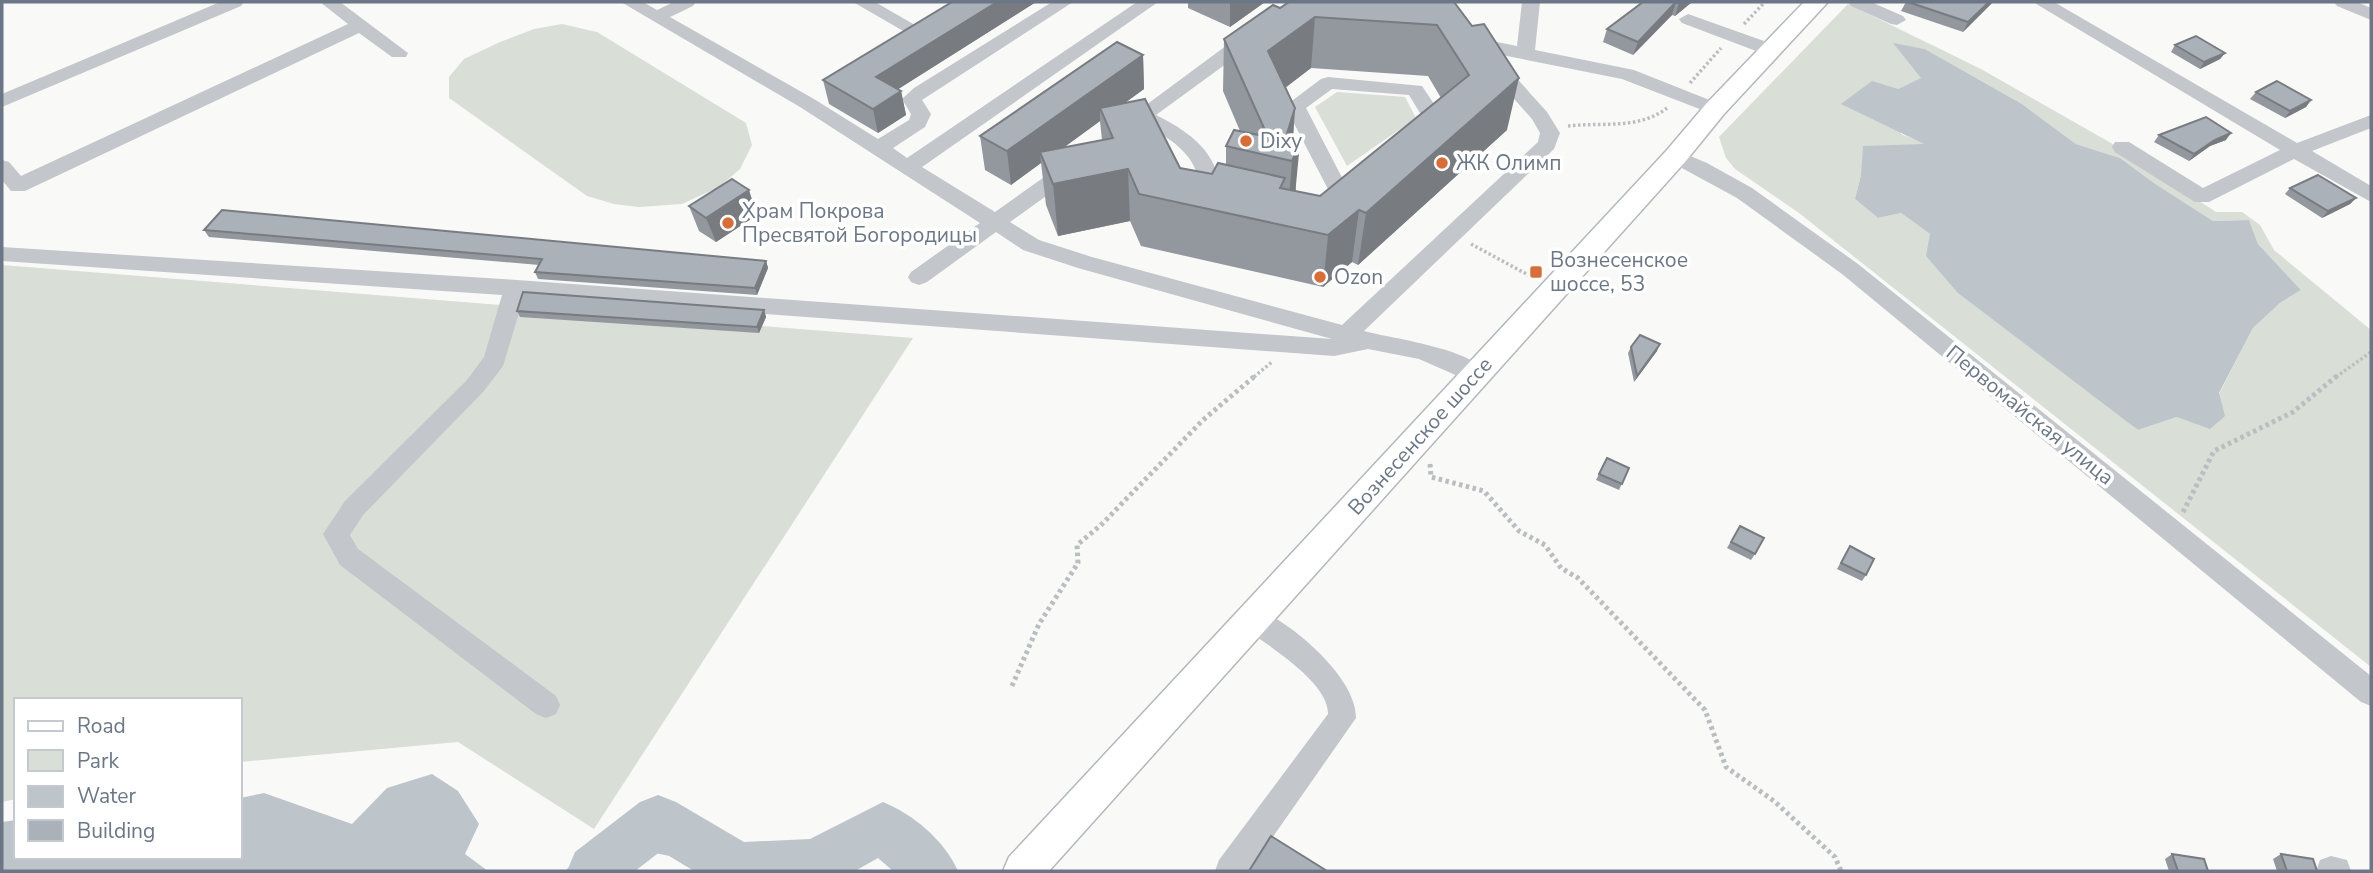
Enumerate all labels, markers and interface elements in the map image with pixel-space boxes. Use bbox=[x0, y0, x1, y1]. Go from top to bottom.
place label: Dixy bbox=[1260, 127, 1302, 155]
marker: Dixy bbox=[1238, 133, 1254, 149]
place label: ЖК Олимп bbox=[1456, 149, 1562, 177]
marker: ЖК Олимп bbox=[1434, 155, 1450, 171]
place label: Храм Покрова Пресвятой Богородицы bbox=[742, 197, 977, 249]
marker: Храм Покрова Пресвятой Богородицы bbox=[720, 215, 736, 231]
place label: Вознесенское шоссе, 53 bbox=[1550, 246, 1688, 298]
place label: Ozon bbox=[1334, 263, 1383, 291]
marker: Вознесенское шоссе, 53 bbox=[1528, 264, 1544, 280]
marker: Ozon bbox=[1312, 269, 1328, 285]
street label: Первомайская улица bbox=[1940, 339, 2120, 491]
street label: Вознесенское шоссе bbox=[1342, 351, 1498, 521]
legend bbox=[14, 698, 242, 859]
text: Road bbox=[77, 712, 126, 740]
text: Park bbox=[77, 747, 119, 775]
text: Water bbox=[77, 782, 136, 810]
text: Building bbox=[77, 817, 155, 845]

